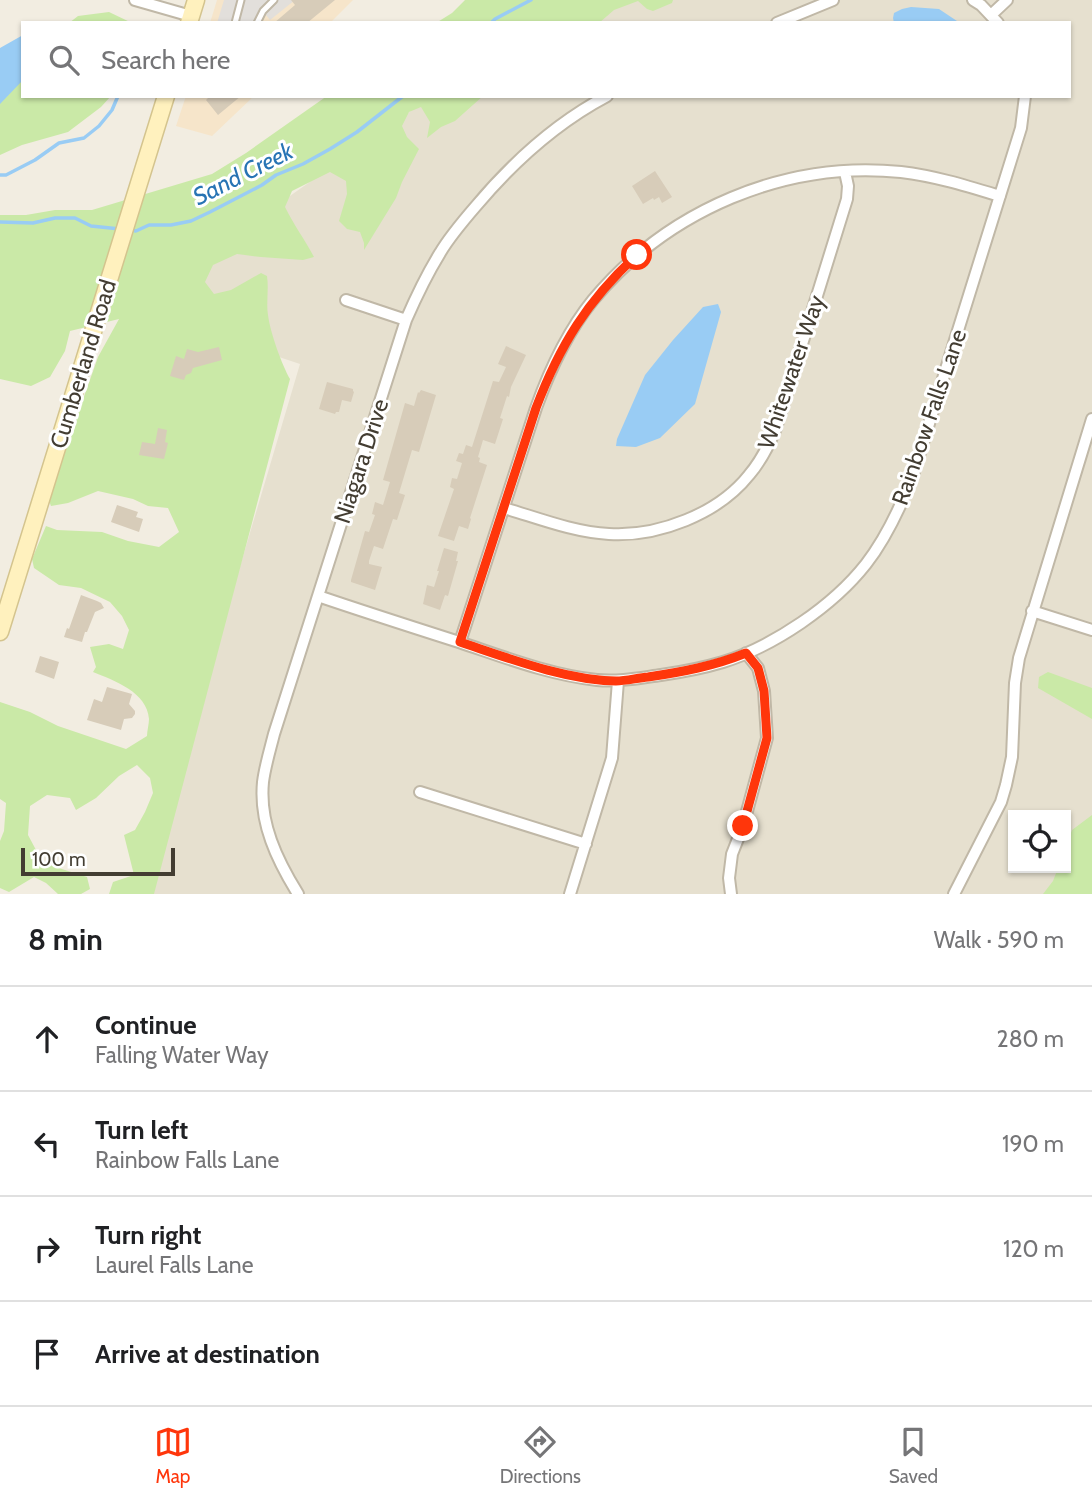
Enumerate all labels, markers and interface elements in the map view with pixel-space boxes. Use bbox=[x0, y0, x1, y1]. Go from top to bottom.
search box bbox=[21, 21, 1071, 98]
icon: search bbox=[45, 41, 83, 79]
text: Search here bbox=[101, 44, 230, 76]
water label: Sand Creek bbox=[188, 136, 298, 211]
route start bbox=[621, 239, 652, 270]
street label: Cumberland Road bbox=[44, 276, 122, 452]
street label: Whitewater Way bbox=[752, 291, 831, 453]
street label: Rainbow Falls Lane bbox=[886, 325, 972, 509]
street label: Niagara Drive bbox=[328, 395, 394, 527]
route end bbox=[727, 810, 758, 841]
map controls bbox=[1008, 810, 1071, 873]
button: locate bbox=[1008, 810, 1071, 873]
scale bar bbox=[21, 845, 175, 877]
text: 100 m bbox=[32, 848, 86, 871]
text: 8 min bbox=[28, 921, 103, 958]
text: Walk · 590 m bbox=[934, 926, 1064, 954]
text: Continue bbox=[95, 1009, 197, 1041]
icon: ahead bbox=[28, 1020, 66, 1058]
text: 280 m bbox=[997, 1025, 1064, 1053]
text: Falling Water Way bbox=[95, 1041, 269, 1069]
text: Turn left bbox=[95, 1114, 188, 1146]
icon: left bbox=[28, 1125, 66, 1163]
text: 190 m bbox=[1002, 1130, 1064, 1158]
text: Rainbow Falls Lane bbox=[95, 1146, 279, 1174]
text: Turn right bbox=[95, 1219, 201, 1251]
icon: right bbox=[28, 1230, 66, 1268]
text: 120 m bbox=[1003, 1235, 1064, 1263]
text: Laurel Falls Lane bbox=[95, 1251, 253, 1279]
icon: arrive bbox=[28, 1335, 66, 1373]
text: Arrive at destination bbox=[95, 1338, 320, 1370]
tab: Map bbox=[154, 1423, 192, 1488]
tab: Directions bbox=[500, 1423, 581, 1488]
tab: Saved bbox=[889, 1423, 938, 1488]

